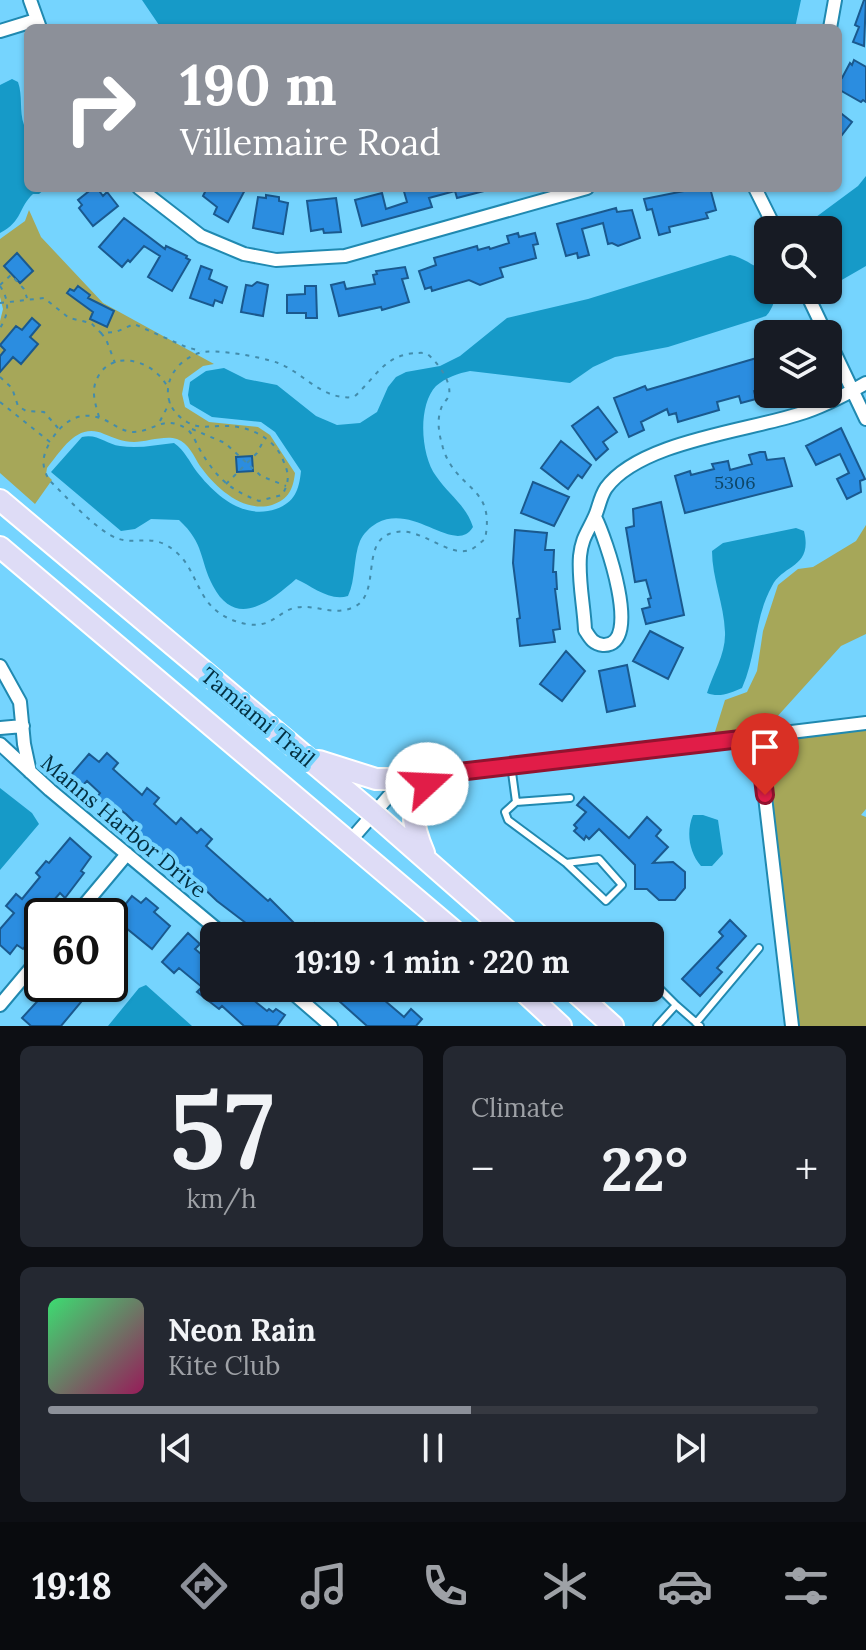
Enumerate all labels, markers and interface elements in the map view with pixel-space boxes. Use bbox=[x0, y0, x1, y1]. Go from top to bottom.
text: 190 m bbox=[180, 49, 337, 120]
icon: right bbox=[48, 56, 152, 160]
text: Villemaire Road bbox=[180, 119, 441, 165]
map controls bbox=[754, 216, 842, 408]
button: search bbox=[754, 216, 842, 304]
button: layers bbox=[754, 320, 842, 408]
house number: 5306 bbox=[714, 471, 756, 494]
street label: Tamiami Trail bbox=[195, 661, 321, 773]
pin bbox=[731, 713, 799, 795]
icon: arrive bbox=[743, 725, 787, 769]
position arrow bbox=[385, 742, 469, 826]
street label: Manns Harbor Drive bbox=[35, 748, 213, 904]
speed limit sign: 60 bbox=[24, 898, 128, 1002]
text: 19:19 · 1 min · 220 m bbox=[295, 943, 569, 981]
text: 57 bbox=[169, 1063, 274, 1196]
text: Climate bbox=[471, 1091, 564, 1124]
text: 22° bbox=[601, 1131, 688, 1207]
text: − bbox=[471, 1141, 494, 1197]
text: + bbox=[795, 1141, 818, 1197]
text: km/h bbox=[186, 1182, 257, 1215]
text: Neon Rain bbox=[168, 1311, 316, 1349]
text: Kite Club bbox=[168, 1349, 280, 1382]
icon: previous bbox=[154, 1426, 198, 1470]
icon: pause bbox=[411, 1426, 455, 1470]
icon: next bbox=[668, 1426, 712, 1470]
icon: directions bbox=[176, 1558, 232, 1614]
icon: music bbox=[296, 1558, 352, 1614]
icon: phone bbox=[417, 1558, 473, 1614]
icon: climate bbox=[537, 1558, 593, 1614]
icon: car bbox=[657, 1558, 713, 1614]
icon: filters bbox=[778, 1558, 834, 1614]
text: 19:18 bbox=[32, 1563, 112, 1609]

